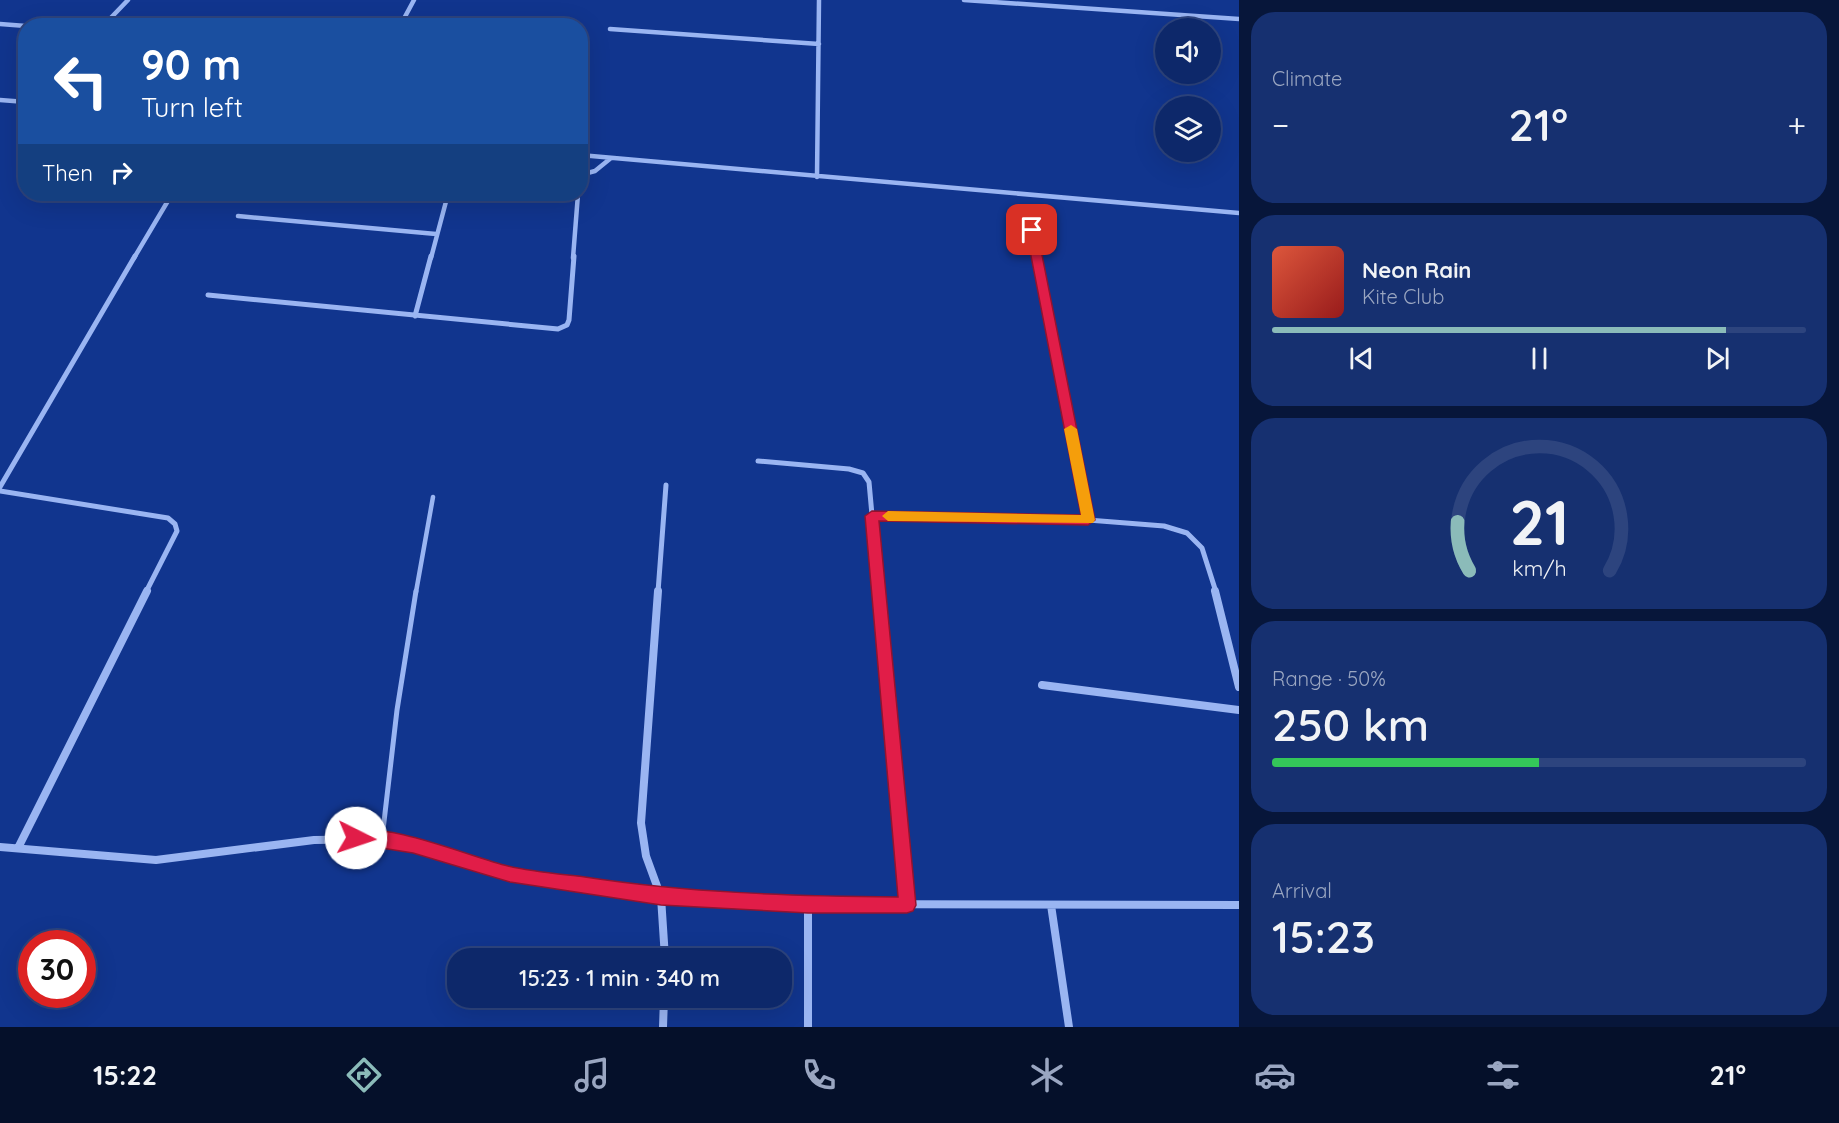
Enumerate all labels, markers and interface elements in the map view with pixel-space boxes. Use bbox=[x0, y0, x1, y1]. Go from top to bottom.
map controls bbox=[1155, 18, 1221, 162]
button: sound bbox=[1155, 18, 1221, 84]
text: 90 m bbox=[141, 38, 241, 91]
icon: left bbox=[42, 42, 120, 120]
text: Climate bbox=[1272, 66, 1342, 91]
text: Turn left bbox=[141, 90, 243, 124]
button: layers bbox=[1155, 96, 1221, 162]
text: 21° bbox=[1509, 96, 1568, 152]
text: − bbox=[1272, 104, 1289, 145]
text: + bbox=[1787, 104, 1806, 145]
icon: right bbox=[105, 156, 138, 189]
text: Then bbox=[42, 159, 93, 187]
pin bbox=[1006, 204, 1057, 255]
icon: arrive bbox=[1015, 213, 1048, 246]
text: Neon Rain bbox=[1362, 256, 1471, 284]
text: Kite Club bbox=[1362, 284, 1444, 309]
icon: previous bbox=[1345, 342, 1378, 375]
icon: pause bbox=[1523, 342, 1556, 375]
icon: next bbox=[1701, 342, 1734, 375]
text: 21 bbox=[1509, 483, 1569, 561]
text: km/h bbox=[1512, 555, 1566, 581]
text: Range · 50% bbox=[1272, 666, 1386, 691]
text: 250 km bbox=[1272, 696, 1429, 752]
position arrow bbox=[324, 806, 388, 870]
text: Arrival bbox=[1272, 878, 1332, 903]
text: 15:23 bbox=[1272, 908, 1375, 964]
speed limit sign: 30 bbox=[18, 930, 96, 1008]
text: 15:23 · 1 min · 340 m bbox=[519, 964, 720, 992]
icon: directions bbox=[343, 1054, 385, 1096]
icon: music bbox=[571, 1054, 613, 1096]
icon: phone bbox=[798, 1054, 840, 1096]
icon: climate bbox=[1026, 1054, 1068, 1096]
icon: car bbox=[1254, 1054, 1296, 1096]
icon: filters bbox=[1482, 1054, 1524, 1096]
text: 15:22 bbox=[93, 1058, 157, 1092]
text: 21° bbox=[1710, 1058, 1746, 1092]

